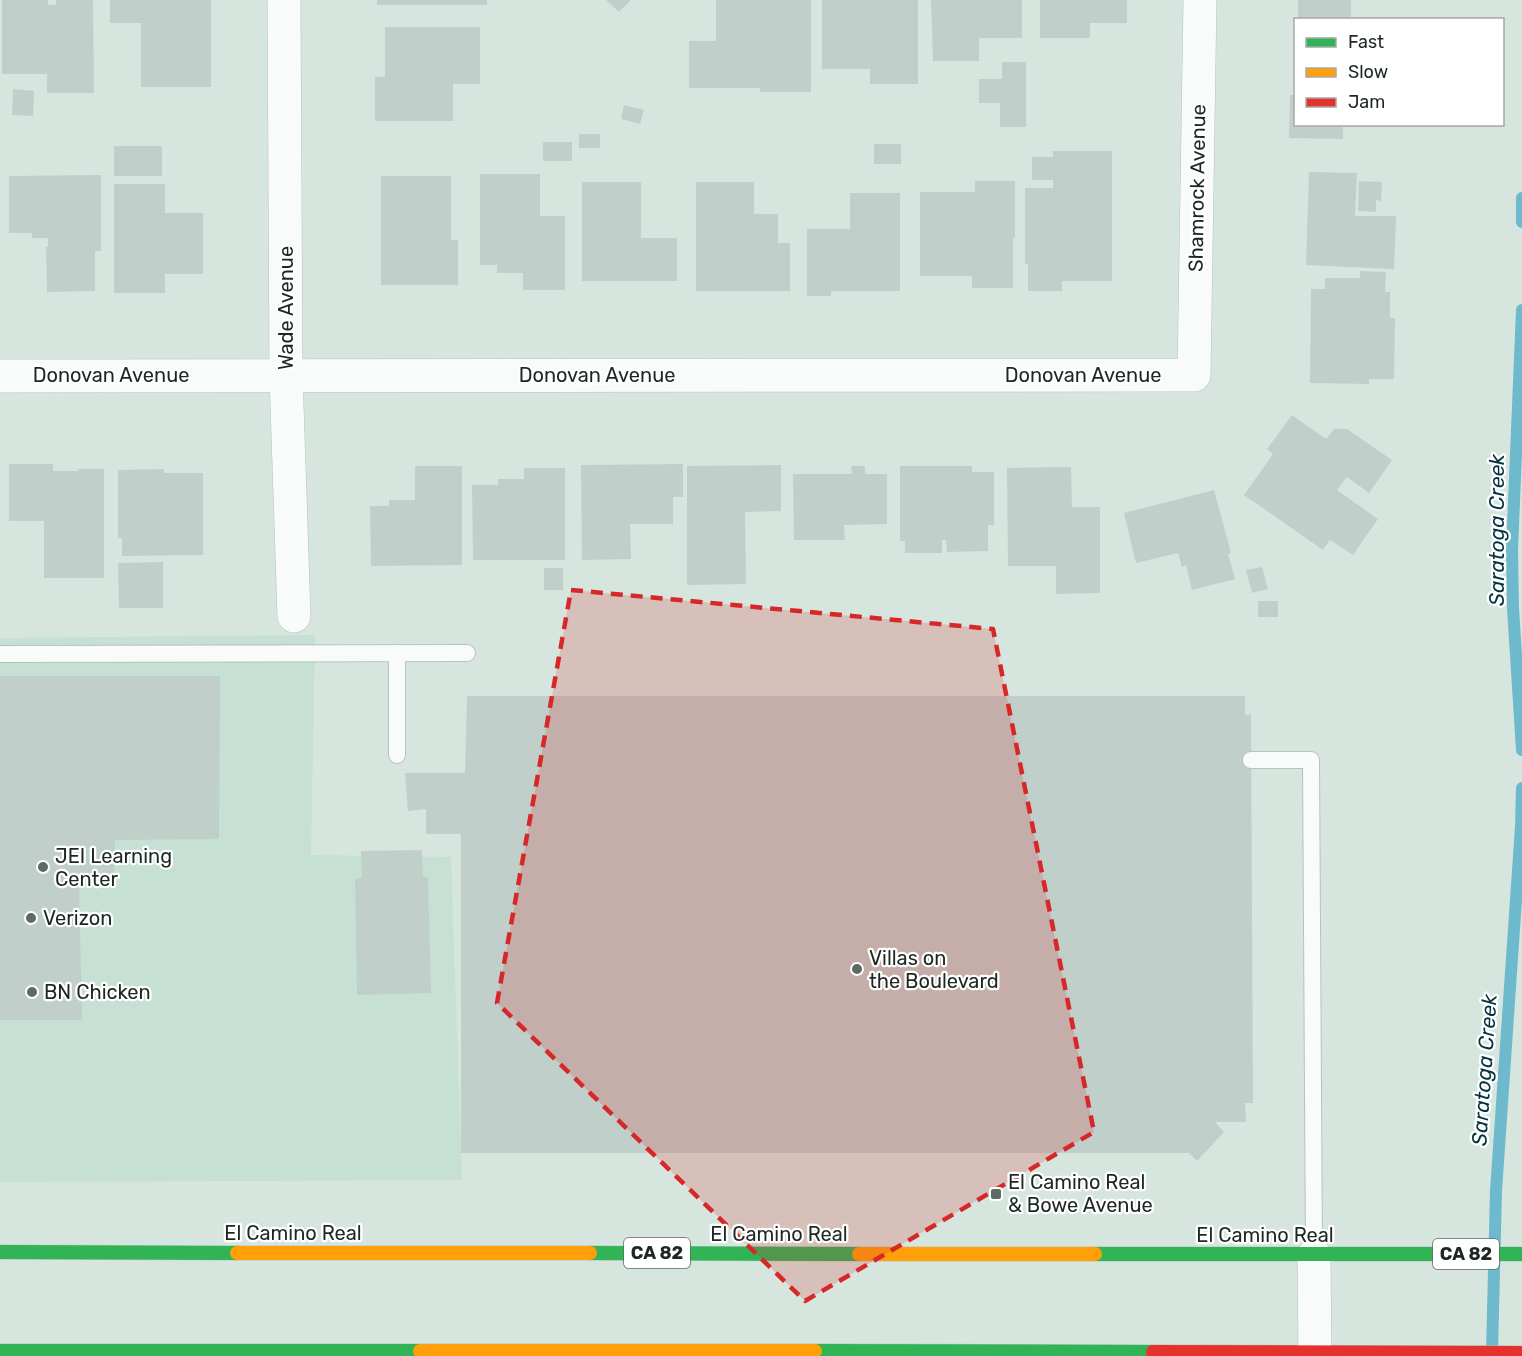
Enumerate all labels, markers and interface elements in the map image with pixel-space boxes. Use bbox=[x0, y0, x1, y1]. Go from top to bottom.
legend bbox=[1294, 18, 1504, 126]
text: Fast bbox=[1348, 31, 1384, 53]
text: Slow bbox=[1348, 61, 1388, 83]
text: Jam bbox=[1348, 91, 1385, 113]
street label: Shamrock Avenue bbox=[1184, 104, 1210, 272]
street label: Wade Avenue bbox=[274, 246, 298, 370]
street label: Donovan Avenue bbox=[33, 363, 189, 387]
street label: Donovan Avenue bbox=[519, 363, 675, 387]
street label: Donovan Avenue bbox=[1005, 363, 1161, 387]
water label: Saratoga Creek bbox=[1484, 453, 1509, 606]
place label: JEI Learning Center bbox=[55, 844, 172, 891]
marker: JEI Learning Center bbox=[36, 860, 50, 874]
place label: Verizon bbox=[43, 906, 112, 930]
marker: Verizon bbox=[24, 911, 38, 925]
place label: Villas on the Boulevard bbox=[869, 946, 999, 993]
marker: Villas on the Boulevard bbox=[850, 962, 864, 976]
place label: BN Chicken bbox=[44, 980, 151, 1004]
marker: BN Chicken bbox=[25, 985, 39, 999]
water label: Saratoga Creek bbox=[1466, 992, 1502, 1147]
place label: El Camino Real & Bowe Avenue bbox=[1008, 1170, 1153, 1217]
marker: El Camino Real & Bowe Avenue bbox=[989, 1187, 1003, 1201]
street label: El Camino Real bbox=[224, 1221, 362, 1245]
street label: El Camino Real bbox=[710, 1222, 848, 1246]
street label: El Camino Real bbox=[1196, 1223, 1334, 1247]
road number: CA 82 bbox=[624, 1238, 690, 1268]
road number: CA 82 bbox=[1433, 1239, 1499, 1269]

